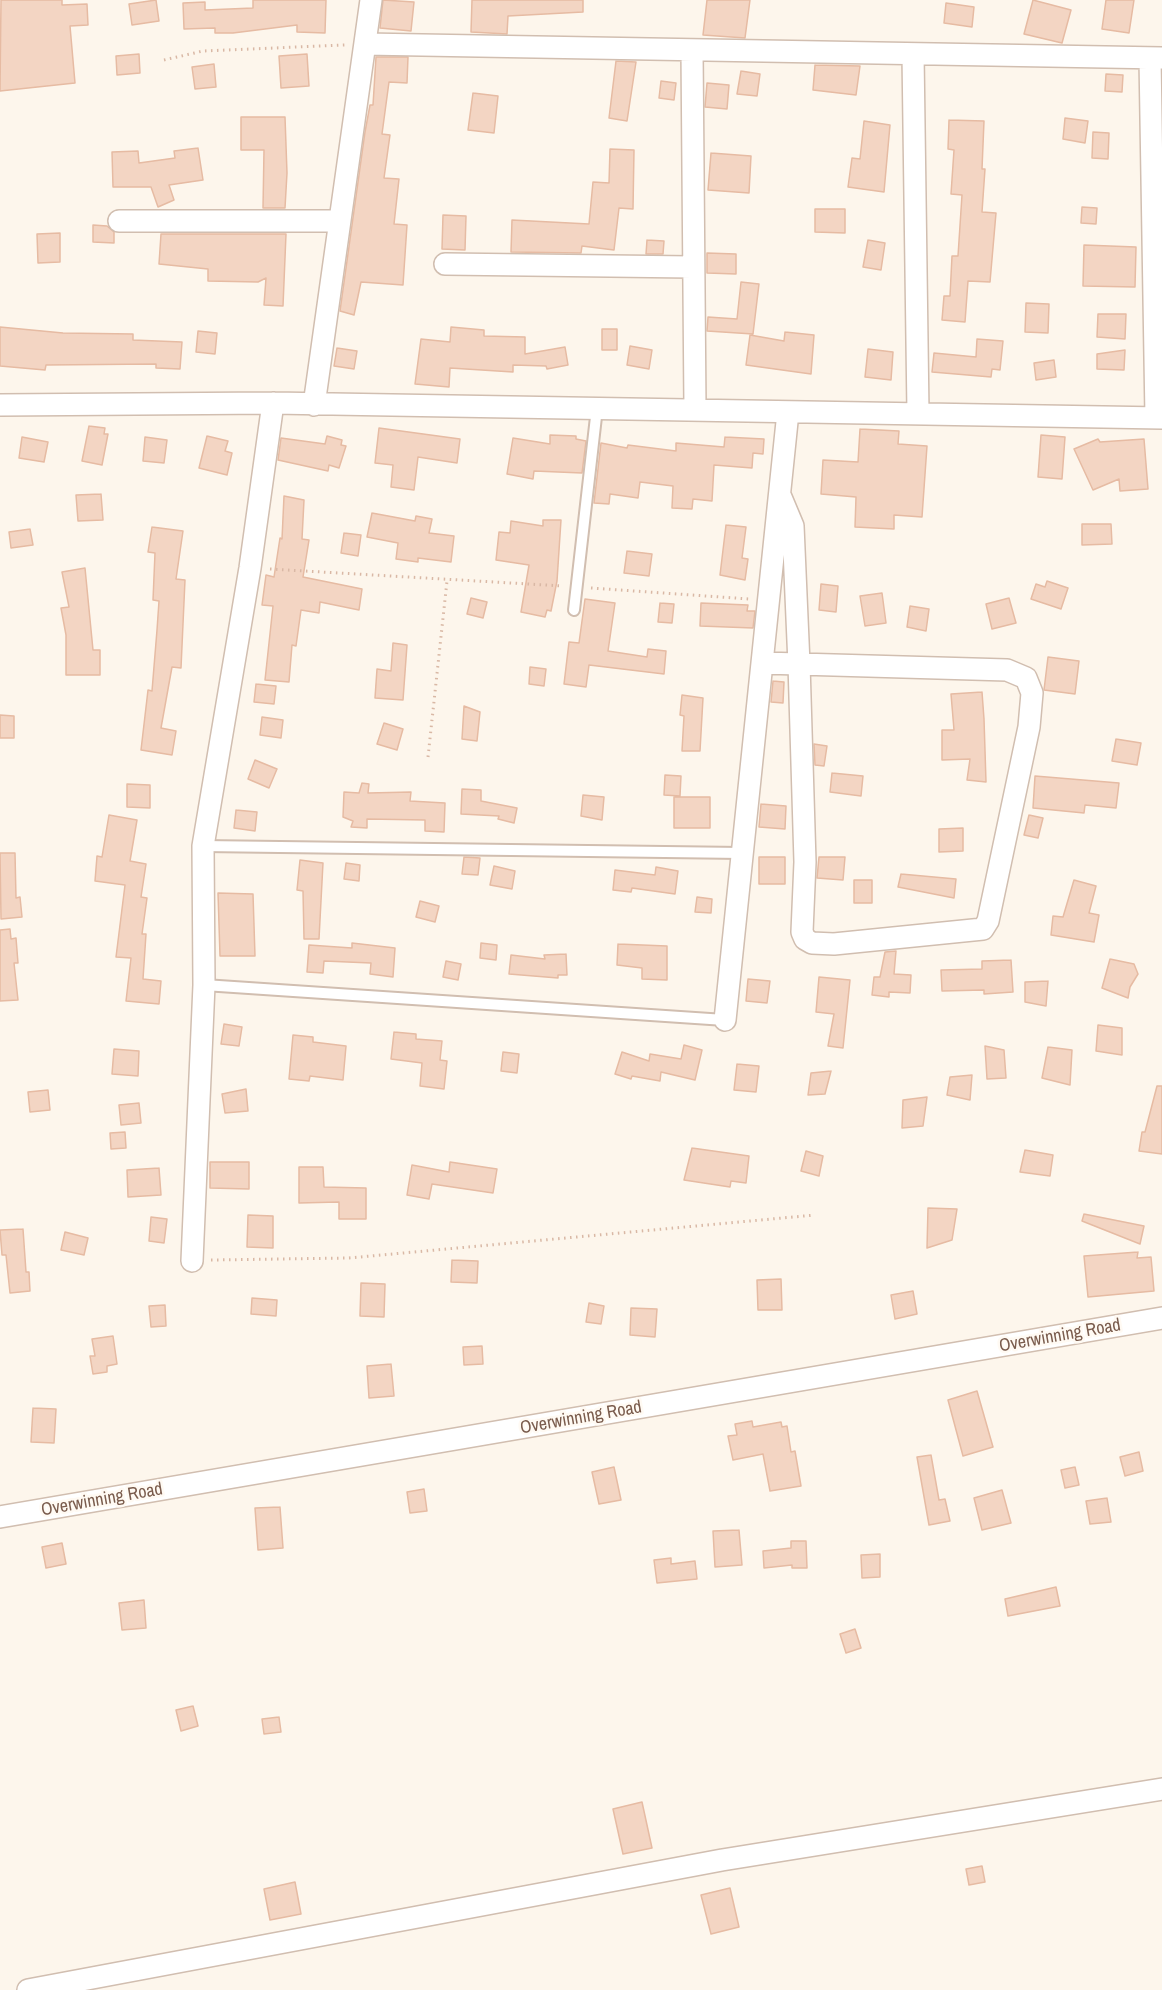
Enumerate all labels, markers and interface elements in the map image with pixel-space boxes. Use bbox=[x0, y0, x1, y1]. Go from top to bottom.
street label: Overwinning Road bbox=[998, 1315, 1122, 1357]
street label: Overwinning Road bbox=[519, 1397, 643, 1439]
street label: Overwinning Road bbox=[40, 1479, 164, 1521]

